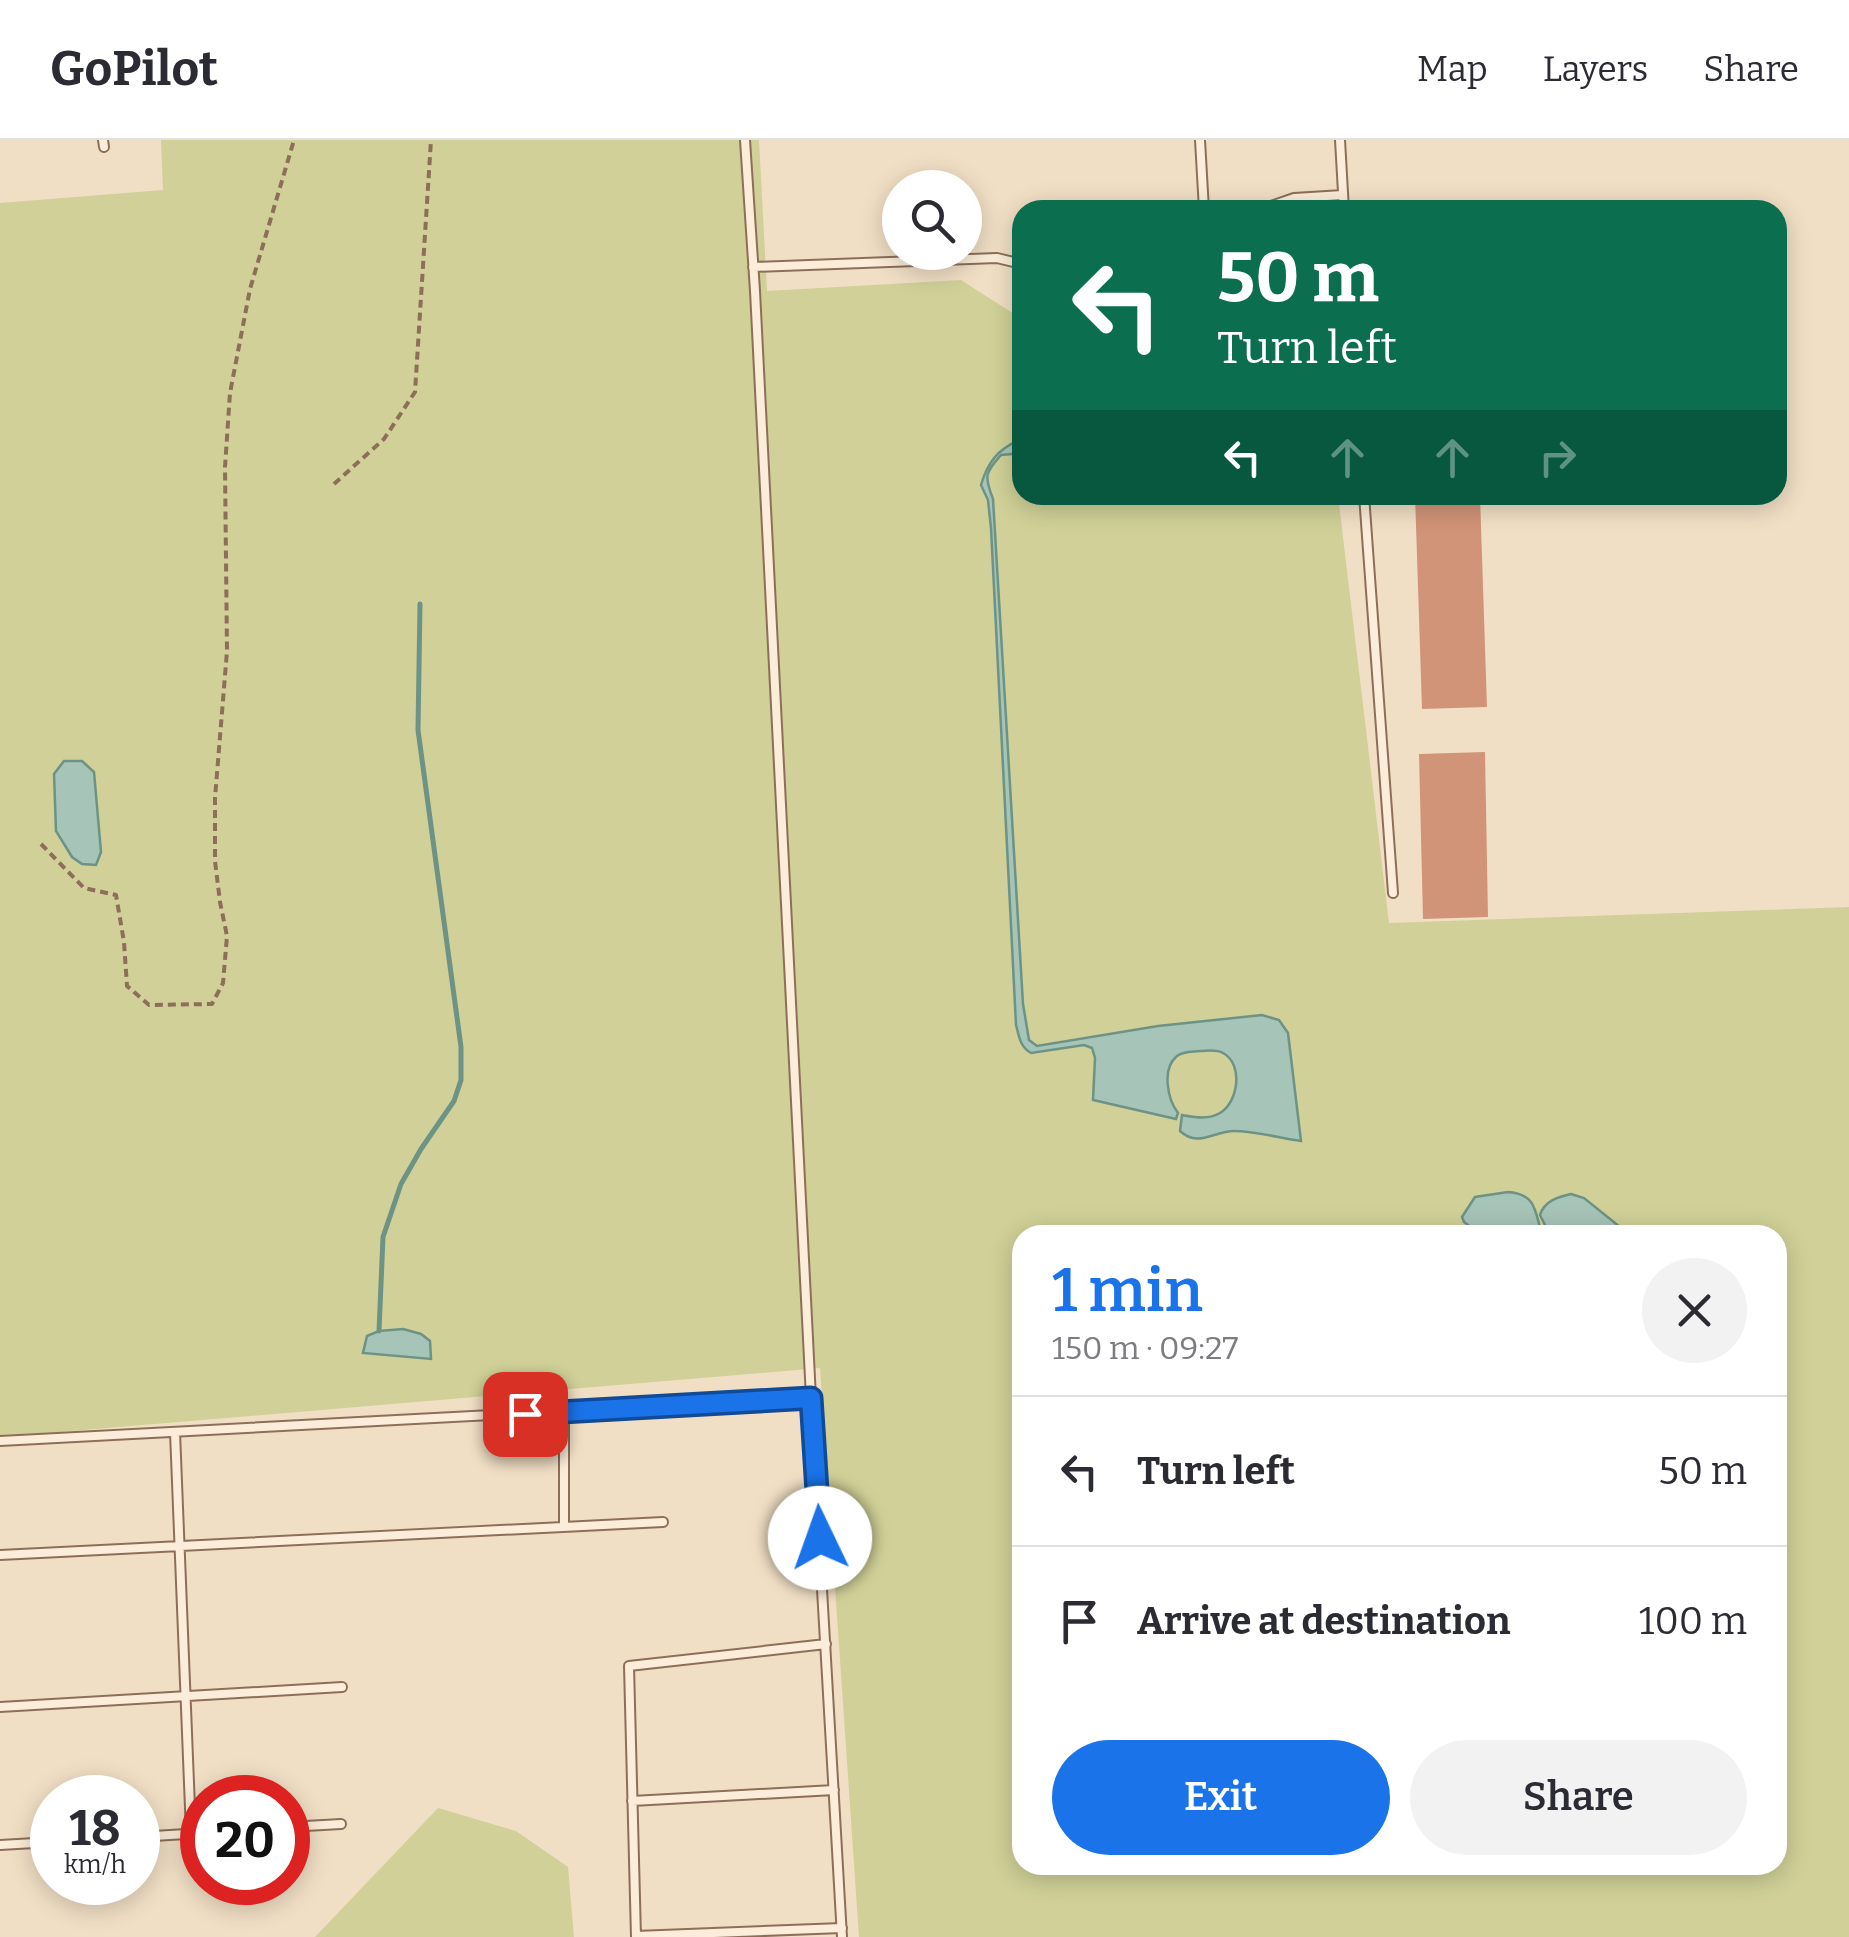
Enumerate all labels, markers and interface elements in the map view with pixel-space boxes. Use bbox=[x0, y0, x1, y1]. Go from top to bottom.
text: GoPilot bbox=[50, 40, 218, 98]
text: Map bbox=[1417, 48, 1488, 90]
text: Layers bbox=[1543, 48, 1648, 90]
text: Share bbox=[1703, 48, 1799, 90]
map controls bbox=[882, 170, 982, 270]
button: search bbox=[882, 170, 982, 270]
text: 50 m bbox=[1217, 236, 1379, 320]
icon: left bbox=[1052, 240, 1182, 370]
text: Turn left bbox=[1217, 321, 1397, 375]
icon: left bbox=[1215, 430, 1270, 485]
icon: ahead bbox=[1320, 430, 1375, 485]
icon: ahead bbox=[1425, 430, 1480, 485]
icon: right bbox=[1530, 430, 1585, 485]
text: 1 min bbox=[1052, 1255, 1203, 1327]
button: close bbox=[1642, 1258, 1747, 1363]
text: 150 m · 09:27 bbox=[1052, 1329, 1238, 1367]
pin bbox=[483, 1372, 568, 1457]
icon: arrive bbox=[498, 1387, 553, 1442]
icon: left bbox=[1052, 1444, 1107, 1499]
text: Turn left bbox=[1137, 1448, 1295, 1494]
text: 50 m bbox=[1658, 1448, 1747, 1494]
position arrow bbox=[768, 1486, 872, 1590]
icon: arrive bbox=[1052, 1594, 1107, 1649]
text: Arrive at destination bbox=[1137, 1598, 1510, 1644]
text: 100 m bbox=[1639, 1598, 1747, 1644]
button: Exit bbox=[1052, 1740, 1390, 1855]
button: Share bbox=[1410, 1740, 1747, 1855]
speed limit sign: 20 bbox=[180, 1775, 310, 1905]
text: 18 bbox=[69, 1798, 121, 1858]
text: km/h bbox=[64, 1850, 126, 1880]

